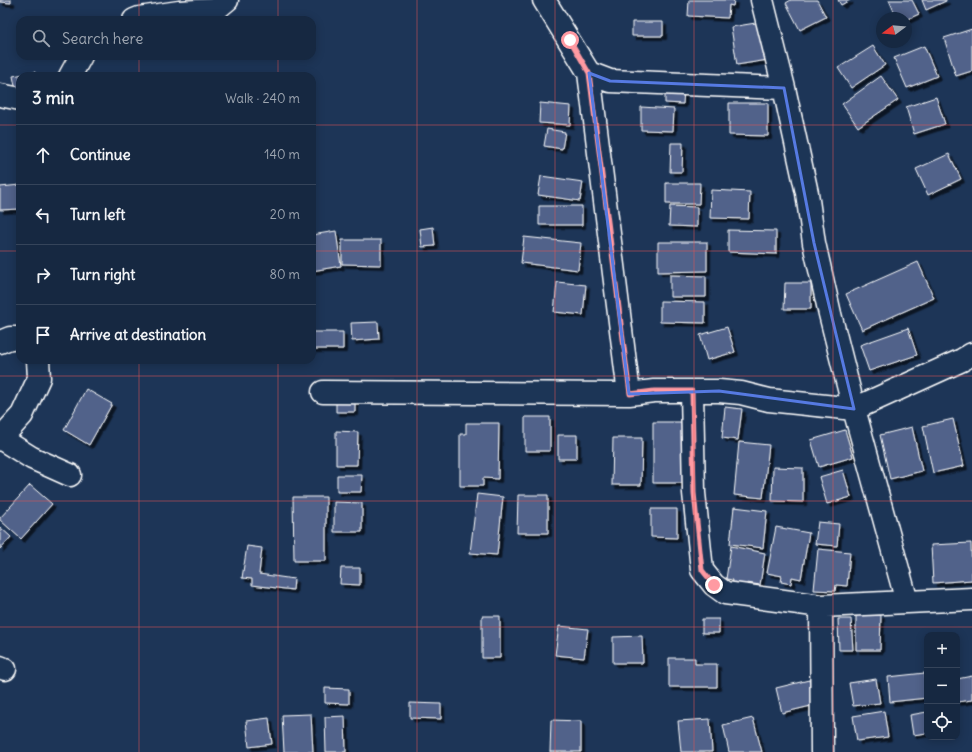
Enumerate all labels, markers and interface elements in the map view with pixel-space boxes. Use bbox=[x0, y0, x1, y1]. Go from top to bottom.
north arrow bbox=[876, 12, 912, 48]
search box bbox=[16, 16, 316, 60]
icon: search bbox=[30, 27, 52, 49]
text: Search here bbox=[62, 29, 143, 48]
route start bbox=[561, 31, 579, 49]
text: 3 min bbox=[32, 87, 74, 109]
text: Walk · 240 m bbox=[225, 90, 300, 107]
icon: ahead bbox=[32, 144, 54, 166]
text: Continue bbox=[70, 145, 131, 164]
text: 140 m bbox=[264, 146, 300, 163]
icon: left bbox=[32, 204, 54, 226]
text: Turn left bbox=[70, 205, 125, 224]
text: 20 m bbox=[270, 206, 300, 223]
icon: right bbox=[32, 264, 54, 286]
text: Turn right bbox=[70, 265, 135, 284]
text: 80 m bbox=[269, 266, 300, 283]
icon: arrive bbox=[32, 324, 54, 346]
text: Arrive at destination bbox=[70, 325, 206, 344]
route end bbox=[705, 576, 723, 594]
map controls bbox=[924, 632, 960, 740]
button: + bbox=[924, 632, 960, 668]
button: − bbox=[924, 668, 960, 704]
button: locate bbox=[924, 704, 960, 740]

